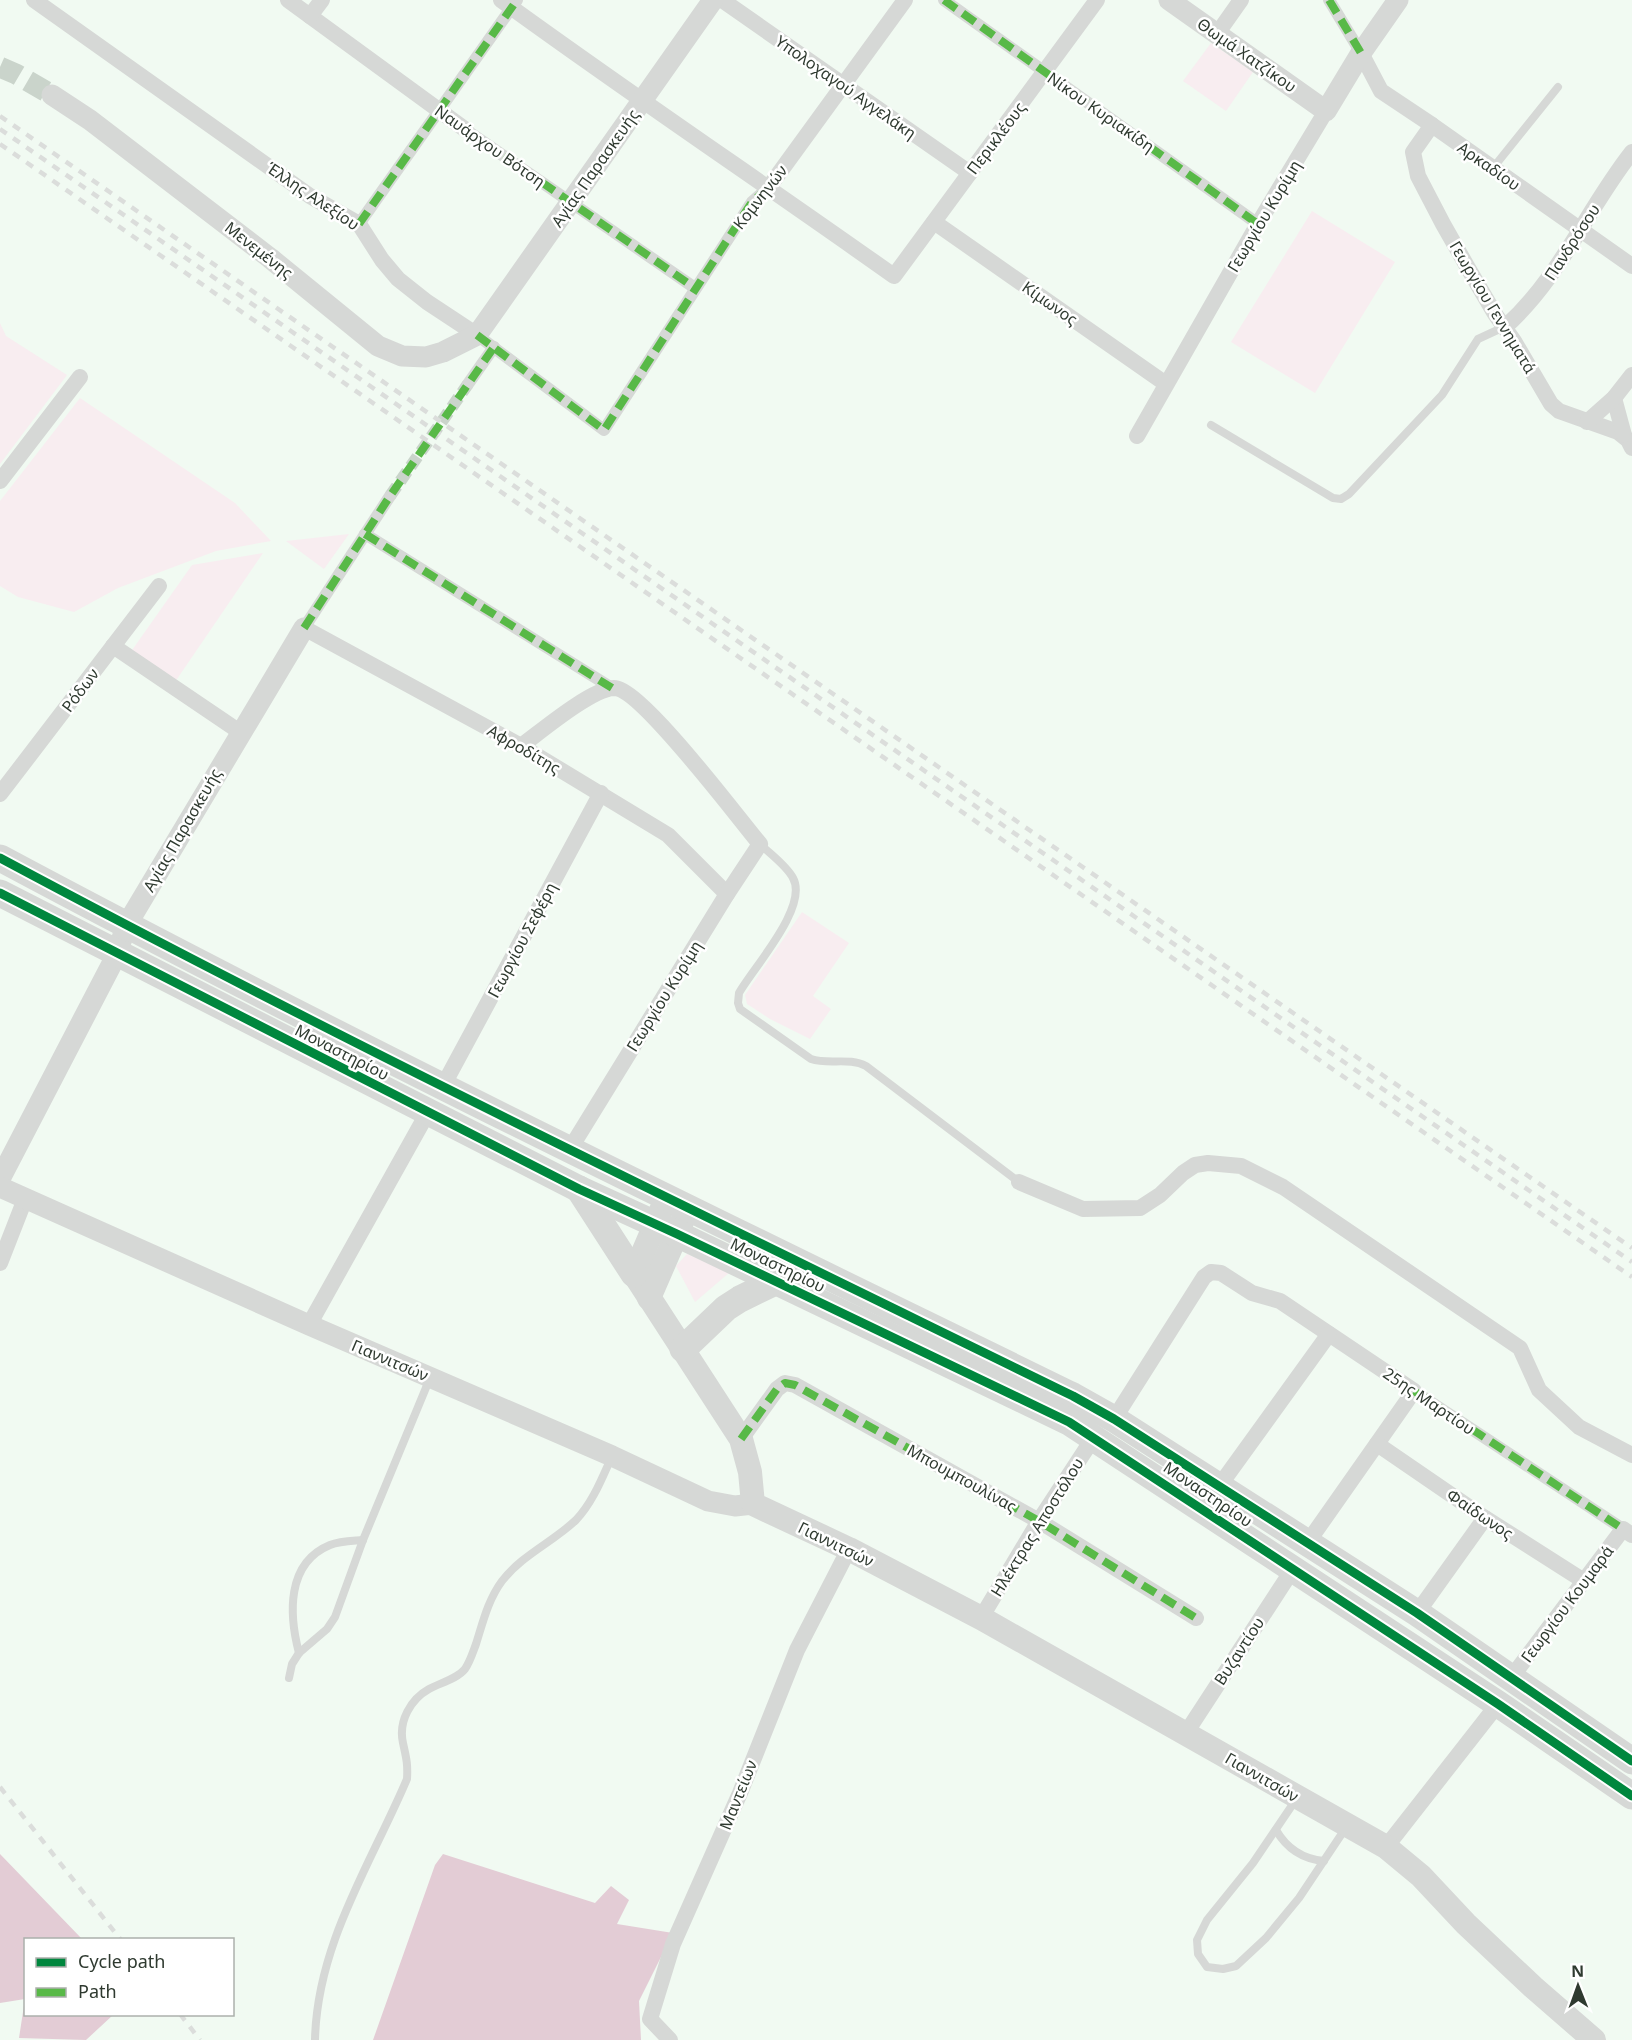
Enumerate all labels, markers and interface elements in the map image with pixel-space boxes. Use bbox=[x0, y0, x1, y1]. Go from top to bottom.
street label: Θωμά Χατζίκου bbox=[1193, 13, 1301, 97]
street label: Υπολοχαγού Αγγελάκη bbox=[771, 30, 921, 144]
street label: Νίκου Κυριακίδη bbox=[1043, 67, 1159, 157]
street label: Περικλέους bbox=[962, 97, 1031, 179]
street label: Ναυάρχου Βότση bbox=[430, 100, 550, 192]
street label: Αγίας Παρασκευής bbox=[546, 104, 644, 231]
street label: Αρκαδίου bbox=[1453, 136, 1525, 196]
street label: Γεωργίου Κυρίμη bbox=[1222, 156, 1306, 276]
street label: Έλλης Αλεξίου bbox=[262, 157, 364, 235]
street label: Κομνηνών bbox=[728, 160, 792, 234]
street label: Πανδρόσου bbox=[1539, 199, 1605, 285]
street label: Μενεμένης bbox=[220, 216, 298, 284]
street label: Γεωργίου Γεννηματά bbox=[1445, 237, 1541, 377]
street label: Κίμωνος bbox=[1018, 276, 1082, 330]
street label: Ρόδων bbox=[56, 664, 104, 716]
street label: Αφροδίτης bbox=[483, 719, 565, 779]
street label: Αγίας Παρασκευής bbox=[138, 764, 226, 896]
street label: Γεωργίου Σεφέρη bbox=[482, 878, 562, 1002]
street label: Γεωργίου Κυρίμη bbox=[621, 936, 707, 1056]
street label: Μοναστηρίου bbox=[291, 1019, 393, 1085]
street label: Μοναστηρίου bbox=[727, 1233, 829, 1297]
street label: Γιαννιτσών bbox=[348, 1334, 432, 1386]
street label: 25ης Μαρτίου bbox=[1379, 1362, 1479, 1440]
street label: Μπουμπουλίνας bbox=[903, 1439, 1021, 1517]
street label: Ηλέκτρας Αποστόλου bbox=[985, 1453, 1089, 1601]
street label: Μοναστηρίου bbox=[1159, 1456, 1257, 1532]
street label: Φαίδωνος bbox=[1442, 1484, 1518, 1544]
street label: Γιαννιτσών bbox=[795, 1516, 877, 1572]
street label: Γεωργίου Κουμαρά bbox=[1516, 1541, 1618, 1667]
street label: Βυζαντίου bbox=[1209, 1613, 1269, 1689]
street label: Γιαννιτσών bbox=[1221, 1747, 1303, 1807]
street label: Μαντείων bbox=[714, 1757, 762, 1833]
legend bbox=[24, 1938, 234, 2016]
text: Cycle path bbox=[78, 1949, 165, 1973]
north arrow bbox=[1548, 1956, 1608, 2016]
text: N bbox=[1571, 1960, 1584, 1982]
text: Path bbox=[78, 1979, 117, 2003]

